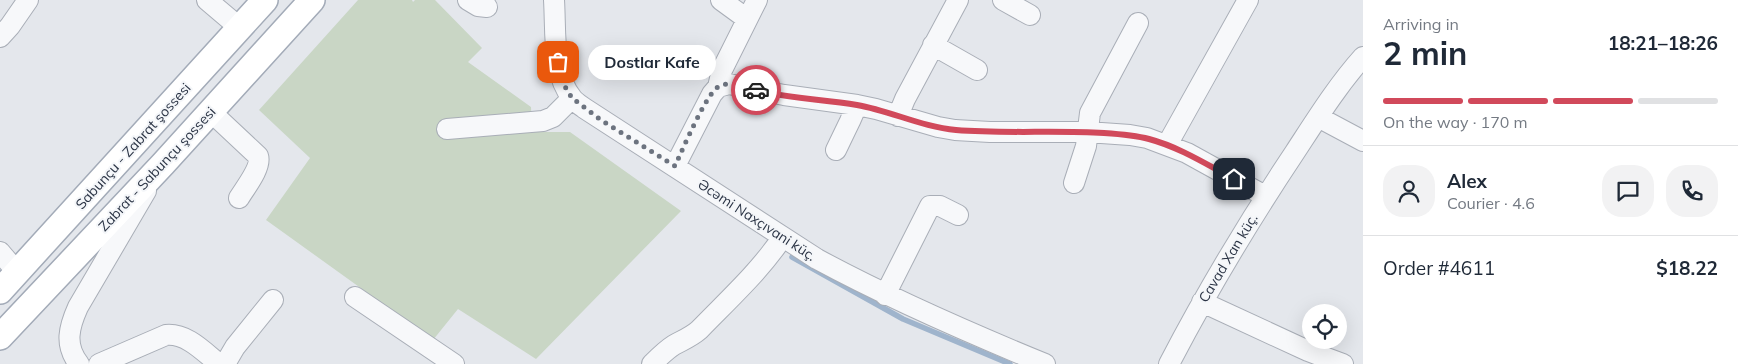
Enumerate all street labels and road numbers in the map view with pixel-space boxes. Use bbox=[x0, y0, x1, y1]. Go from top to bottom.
street label: Sabunçu - Zabrat şossesi bbox=[72, 79, 194, 213]
street label: Zabrat - Sabunçu şossesi bbox=[95, 103, 219, 235]
street label: Əcəmi Naxçıvani küç. bbox=[695, 175, 819, 265]
street label: Cavad Xan küç. bbox=[1194, 210, 1262, 306]

